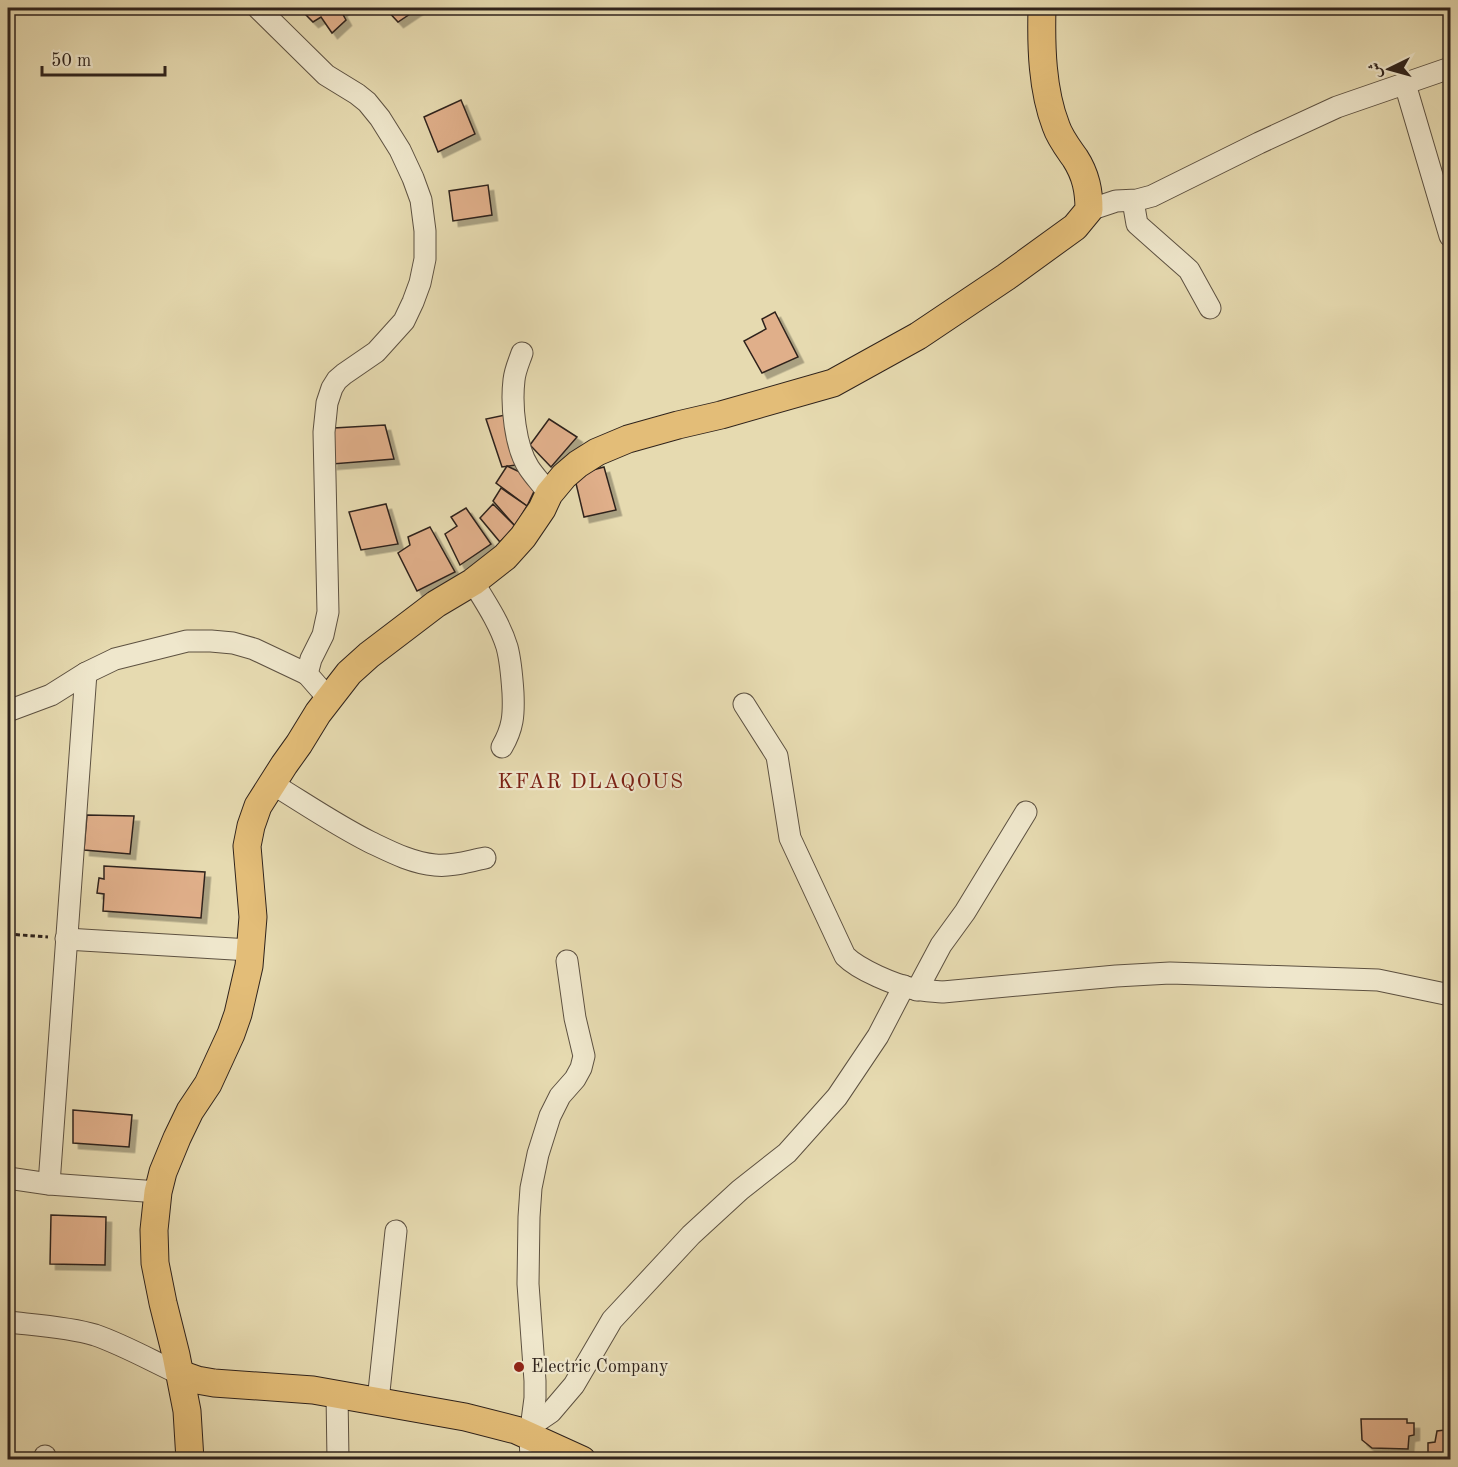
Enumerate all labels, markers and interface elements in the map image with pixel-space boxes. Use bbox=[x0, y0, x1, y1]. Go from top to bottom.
scale bar bbox=[42, 39, 165, 77]
north arrow bbox=[1359, 39, 1419, 99]
text: 50 m bbox=[51, 52, 91, 70]
text: ش bbox=[1367, 62, 1385, 79]
district label: KFAR DLAQOUS bbox=[498, 772, 684, 793]
place label: Electric Company bbox=[531, 1358, 669, 1376]
marker: Electric Company bbox=[512, 1360, 526, 1374]

